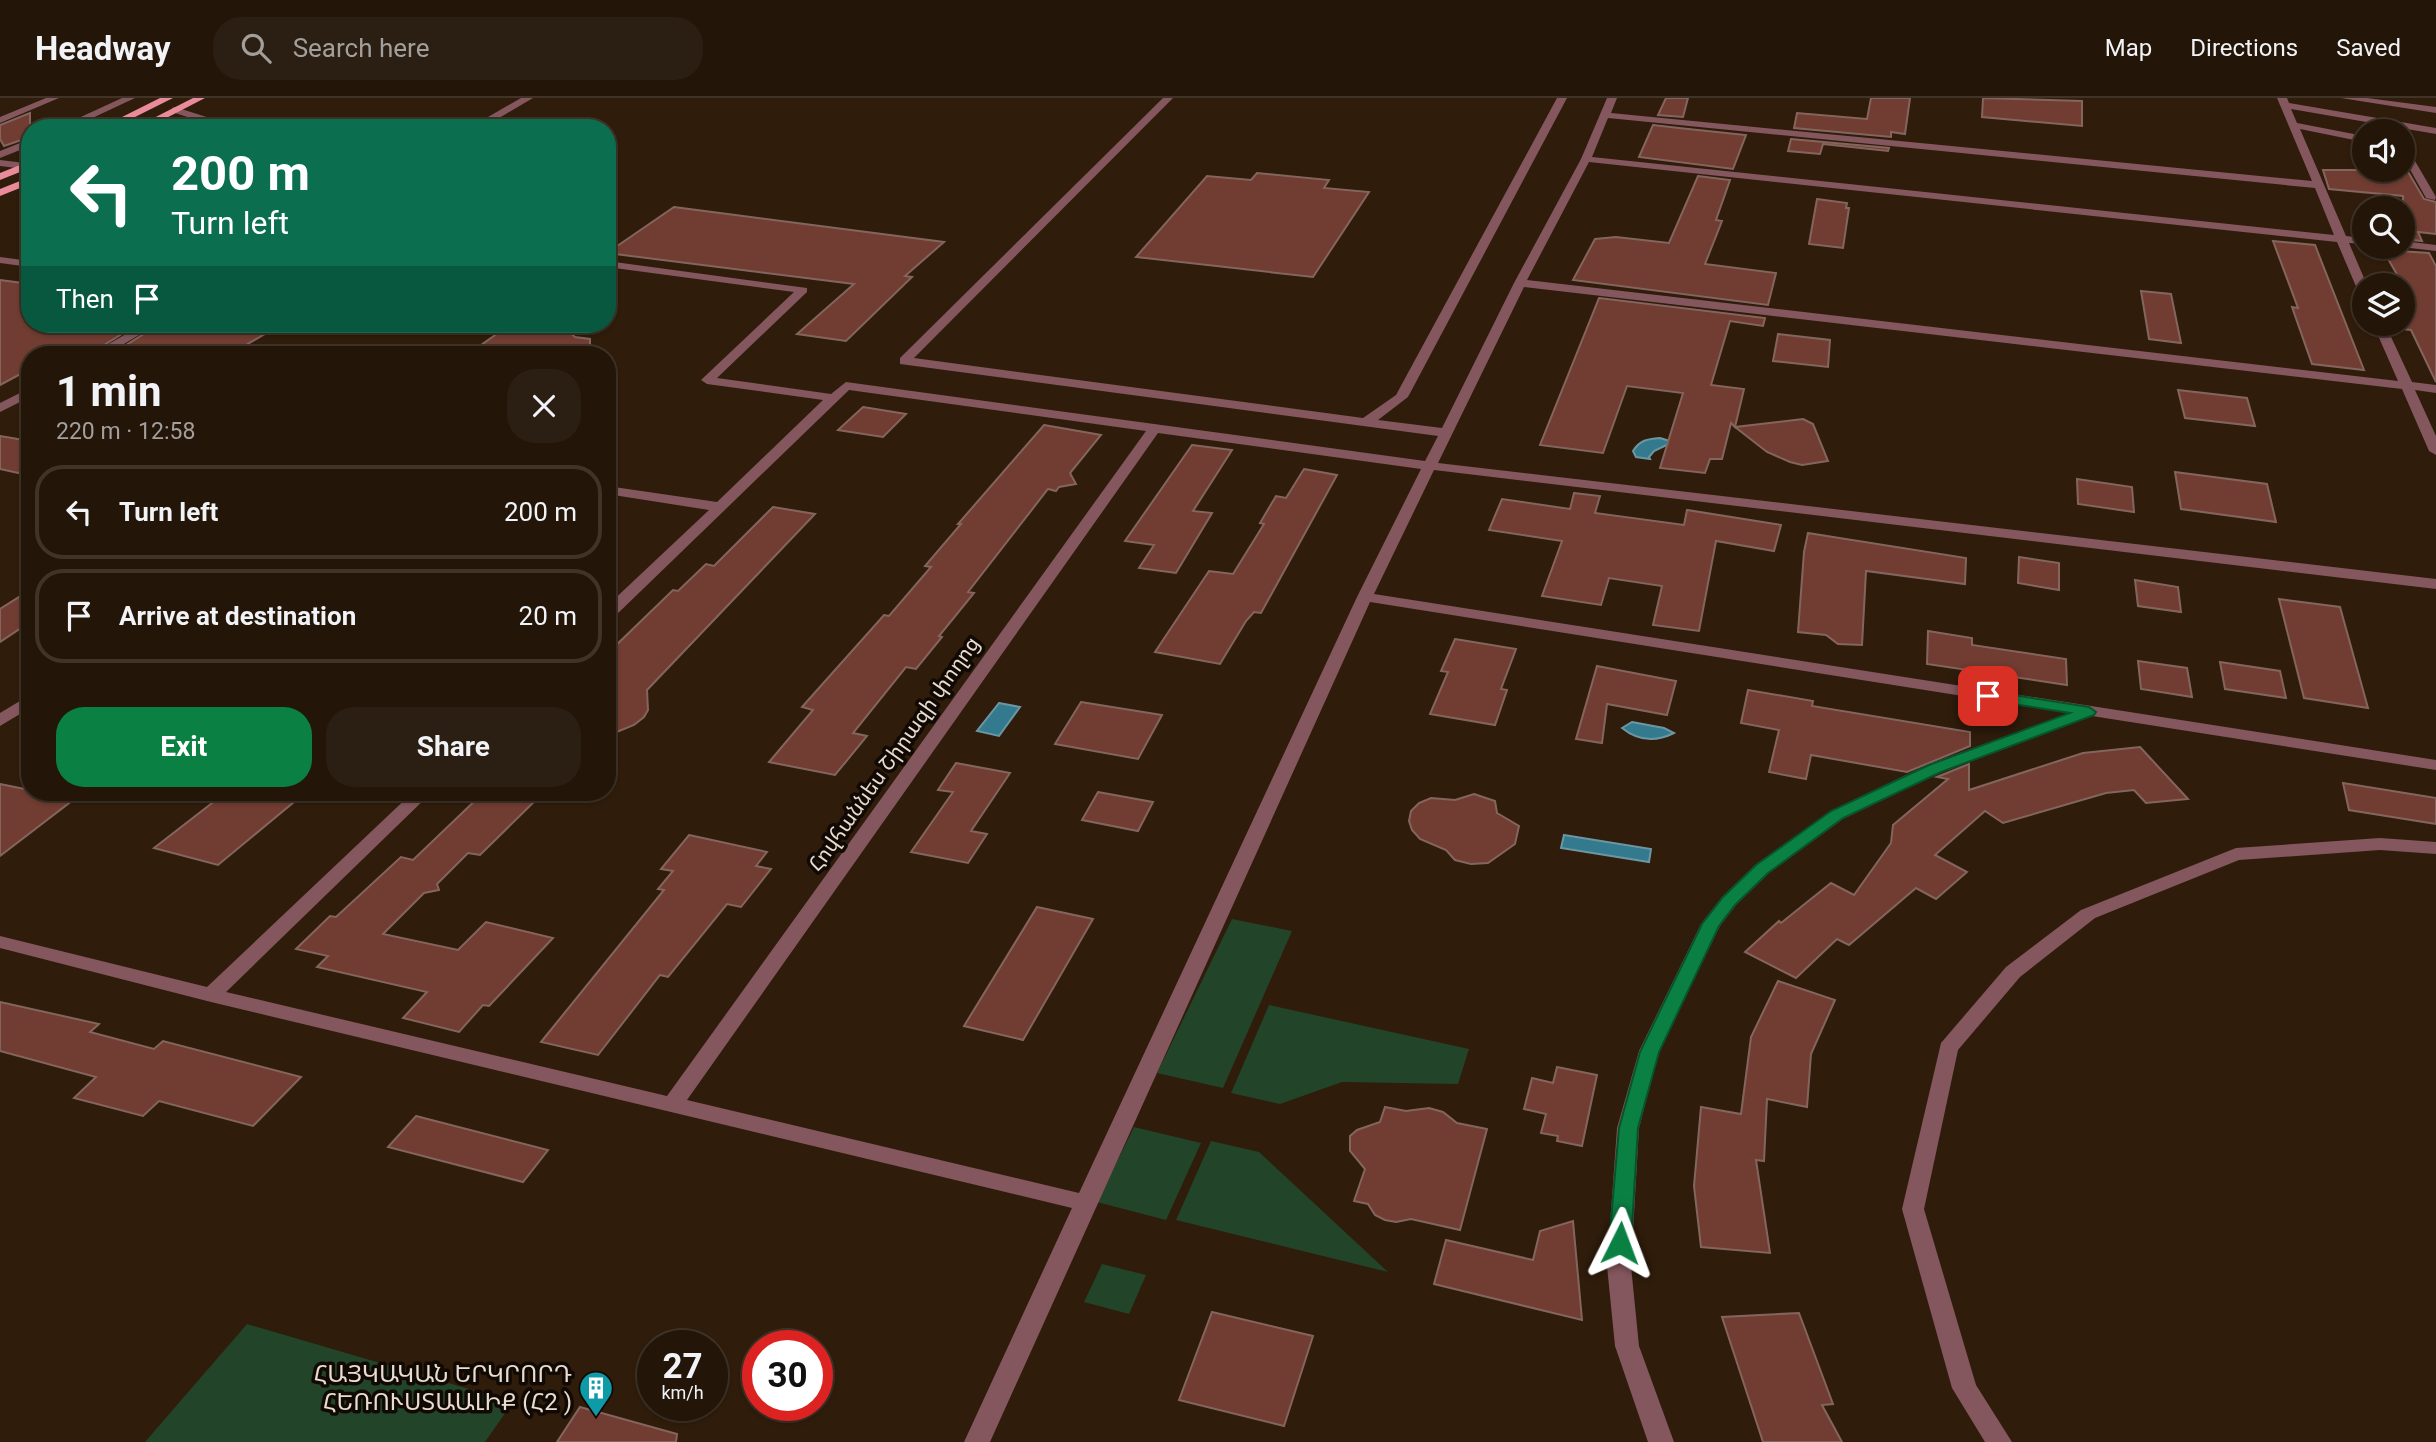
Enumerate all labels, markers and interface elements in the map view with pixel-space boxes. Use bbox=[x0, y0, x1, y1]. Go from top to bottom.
search box bbox=[213, 17, 703, 80]
text: Headway bbox=[35, 29, 171, 68]
icon: search bbox=[237, 29, 275, 67]
text: Search here bbox=[293, 33, 429, 63]
text: Map bbox=[2105, 34, 2152, 62]
text: Directions bbox=[2190, 34, 2298, 62]
text: Saved bbox=[2336, 34, 2401, 62]
map controls bbox=[2352, 119, 2415, 336]
button: sound bbox=[2352, 119, 2415, 182]
text: 200 m bbox=[171, 145, 310, 202]
icon: left bbox=[56, 147, 147, 238]
button: search bbox=[2352, 196, 2415, 259]
text: Turn left bbox=[171, 204, 289, 242]
button: layers bbox=[2352, 273, 2415, 336]
icon: arrive bbox=[128, 280, 166, 318]
text: Then bbox=[56, 284, 114, 314]
text: 1 min bbox=[56, 367, 162, 416]
button: close bbox=[507, 369, 581, 443]
text: 220 m · 12:58 bbox=[56, 418, 195, 445]
icon: left bbox=[60, 493, 98, 531]
text: Turn left bbox=[119, 497, 218, 527]
text: 200 m bbox=[504, 497, 577, 527]
icon: arrive bbox=[60, 597, 98, 635]
text: Arrive at destination bbox=[119, 601, 356, 631]
text: 20 m bbox=[519, 601, 577, 631]
street label: Հովհաննես Շիրազի փողոց bbox=[804, 632, 984, 876]
pin bbox=[1958, 666, 2018, 726]
icon: arrive bbox=[1969, 677, 2007, 715]
button: Exit bbox=[56, 707, 312, 787]
button: Share bbox=[326, 707, 581, 787]
position arrow bbox=[1583, 1206, 1657, 1280]
speed limit sign: 30 bbox=[742, 1330, 833, 1421]
text: 27 bbox=[662, 1346, 703, 1387]
place label: ՀԱՅԿԱԿԱՆ ԵՐԿՐՈՐԴ ՀԵՌՈՒՍՏԱԱԼԻՔ (Հ2 ) bbox=[314, 1360, 572, 1416]
building icon: ՀԱՅԿԱԿԱՆ ԵՐԿՐՈՐԴ ՀԵՌՈՒՍՏԱԱԼԻՔ (Հ2 ) bbox=[577, 1369, 615, 1418]
text: km/h bbox=[661, 1382, 704, 1403]

